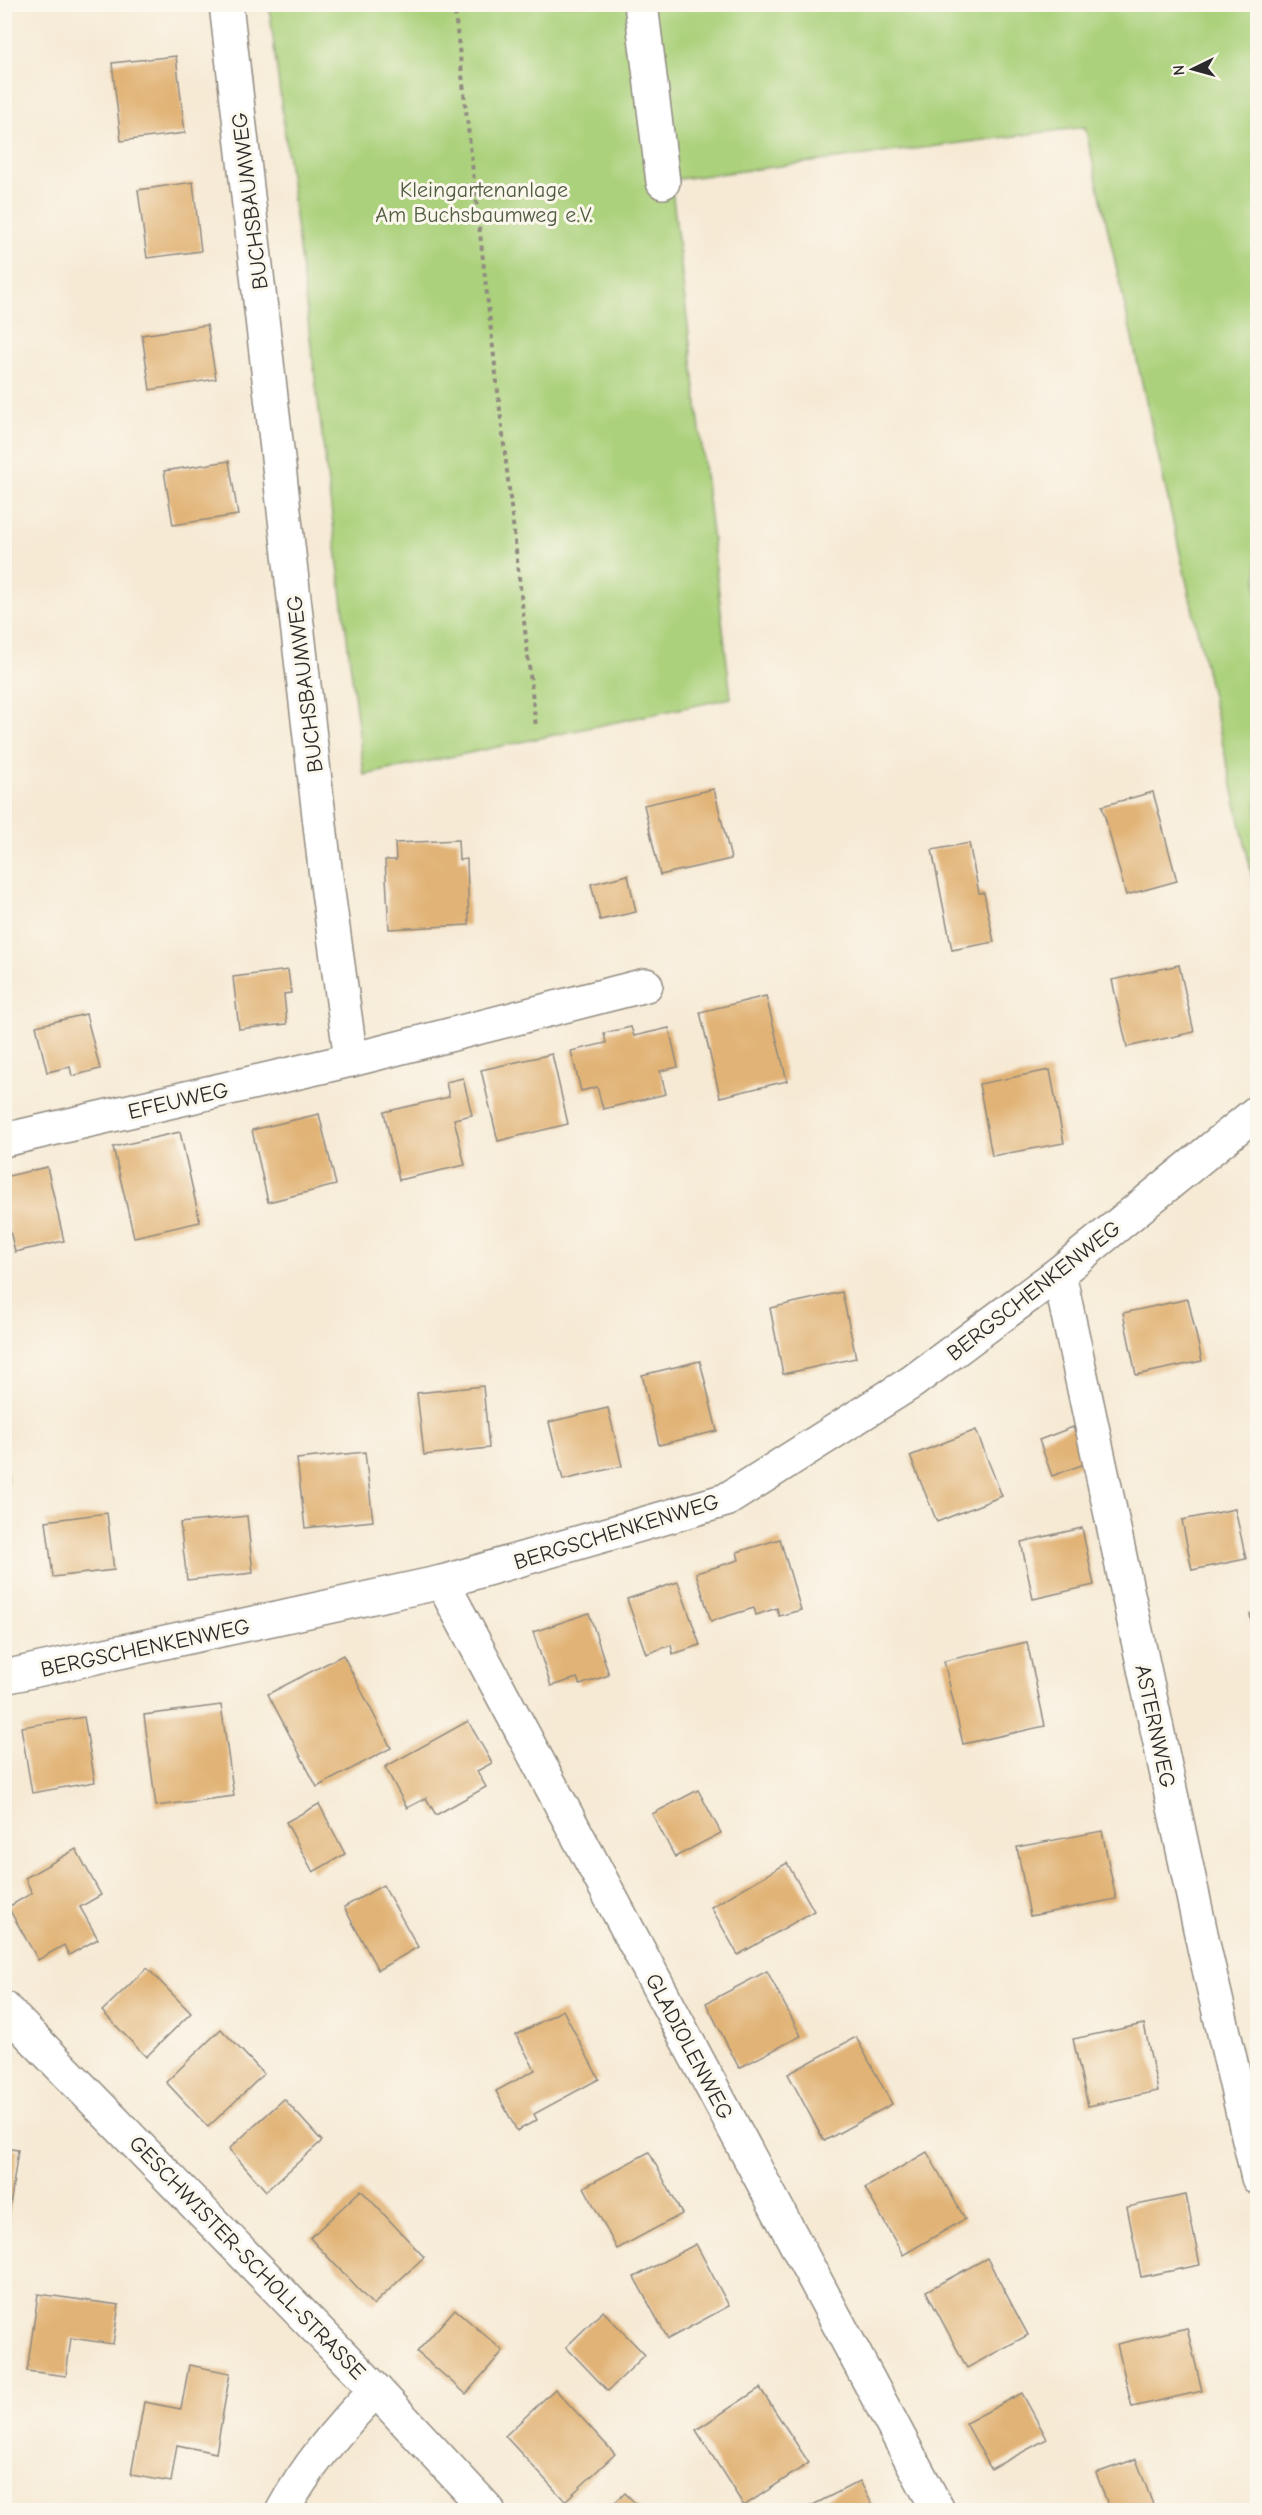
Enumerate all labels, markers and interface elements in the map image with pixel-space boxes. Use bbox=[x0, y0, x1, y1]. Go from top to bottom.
north arrow bbox=[1163, 39, 1223, 99]
text: N bbox=[1170, 64, 1188, 76]
street label: BUCHSBAUMWEG bbox=[226, 111, 274, 291]
park label: Kleingartenanlage Am Buchsbaumweg e.V. bbox=[375, 177, 593, 228]
street label: BUCHSBAUMWEG bbox=[281, 594, 329, 774]
street label: EFEUWEG bbox=[125, 1077, 231, 1125]
street label: BERGSCHENKENWEG bbox=[942, 1215, 1126, 1367]
street label: BERGSCHENKENWEG bbox=[511, 1488, 722, 1576]
street label: BERGSCHENKENWEG bbox=[38, 1613, 252, 1683]
street label: ASTERNWEG bbox=[1129, 1662, 1181, 1790]
street label: GLADIOLENWEG bbox=[640, 1969, 739, 2124]
street label: GESCHWISTER-SCHOLL-STRASSE bbox=[124, 2130, 371, 2385]

